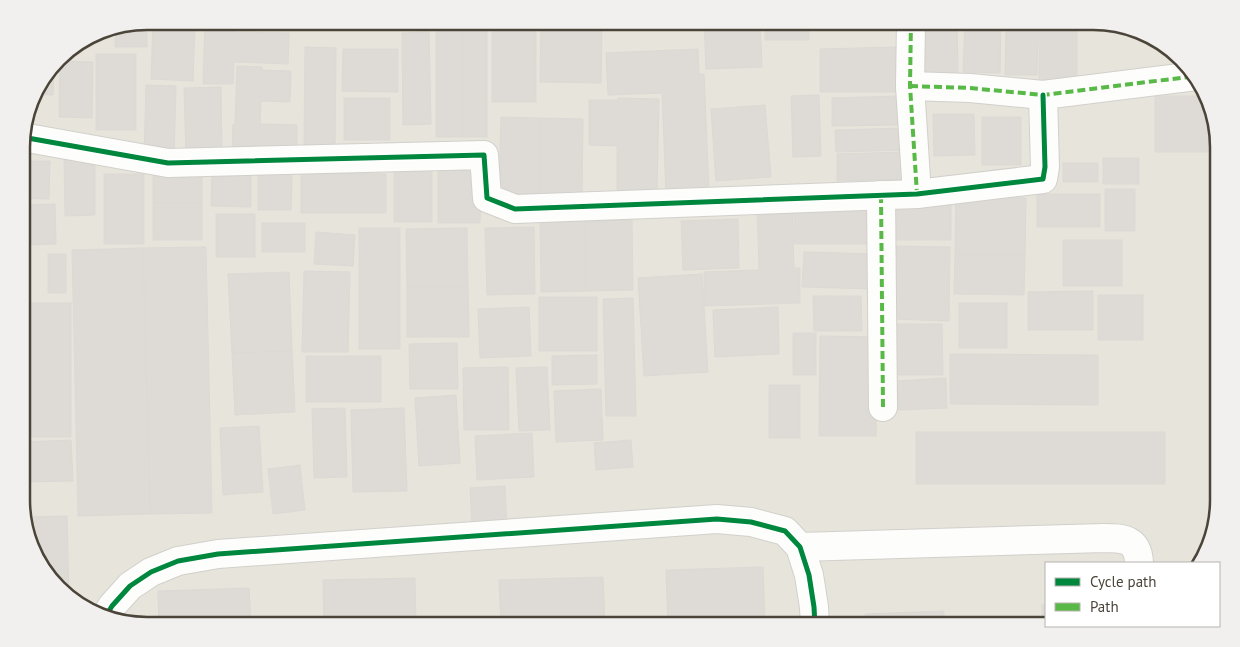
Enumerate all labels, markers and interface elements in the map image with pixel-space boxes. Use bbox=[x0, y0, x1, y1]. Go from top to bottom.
legend bbox=[1045, 562, 1220, 627]
text: Cycle path bbox=[1090, 572, 1156, 591]
text: Path bbox=[1090, 597, 1119, 616]

